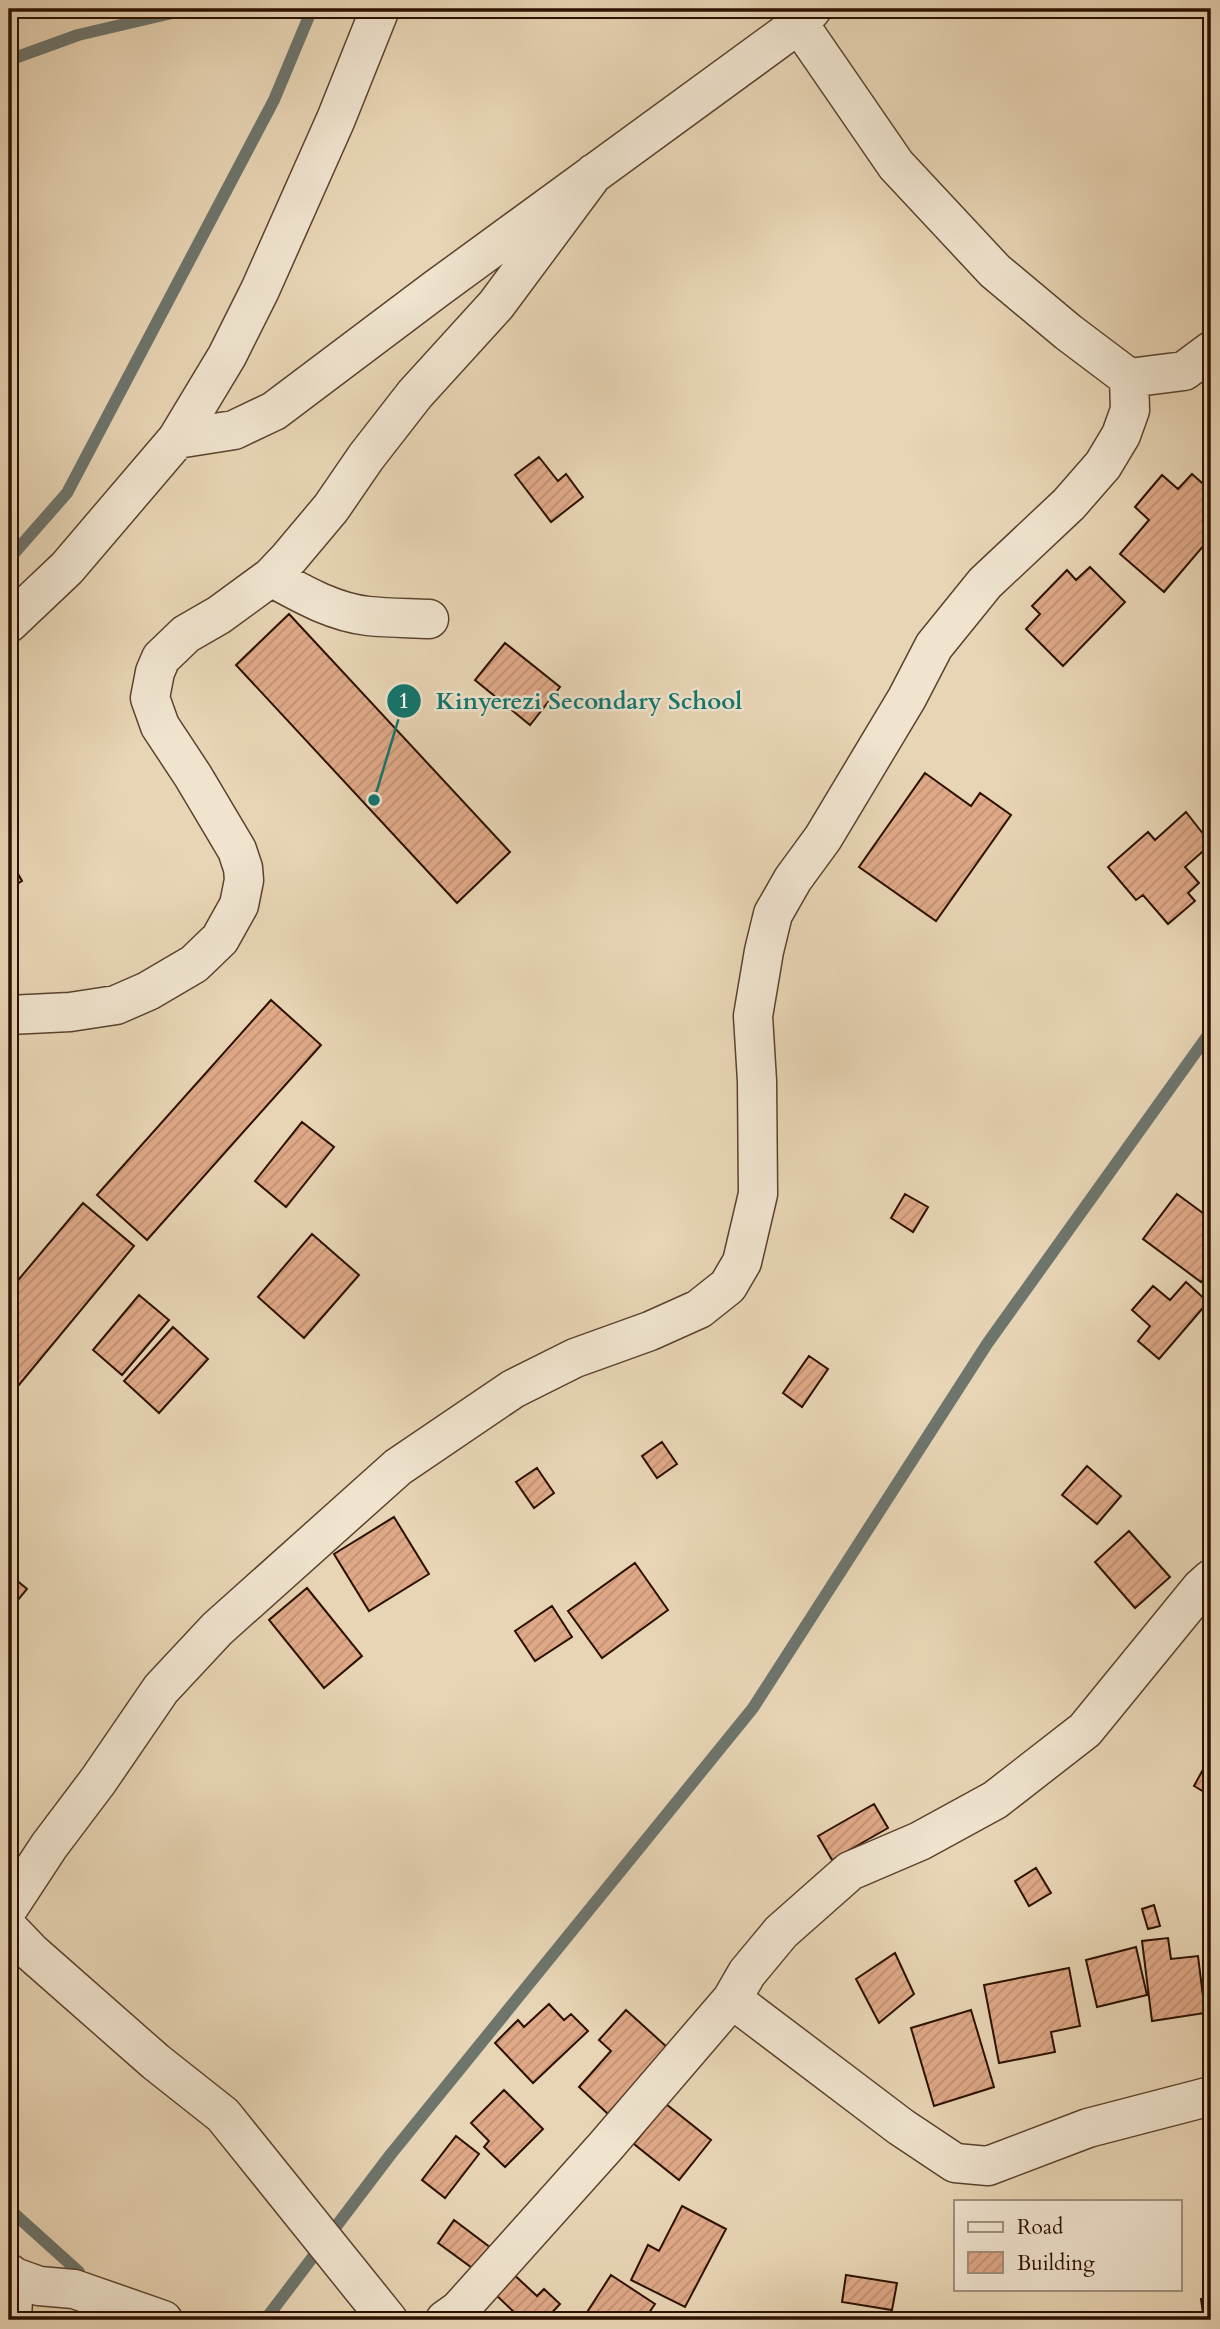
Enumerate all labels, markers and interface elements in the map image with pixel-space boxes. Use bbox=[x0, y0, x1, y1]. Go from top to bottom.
callout: Kinyerezi Secondary School bbox=[386, 678, 756, 723]
text: Kinyerezi Secondary School bbox=[436, 685, 742, 718]
text: 1 bbox=[399, 687, 409, 716]
legend bbox=[954, 2200, 1182, 2290]
text: Road bbox=[1017, 2213, 1063, 2242]
text: Building bbox=[1017, 2249, 1095, 2278]

